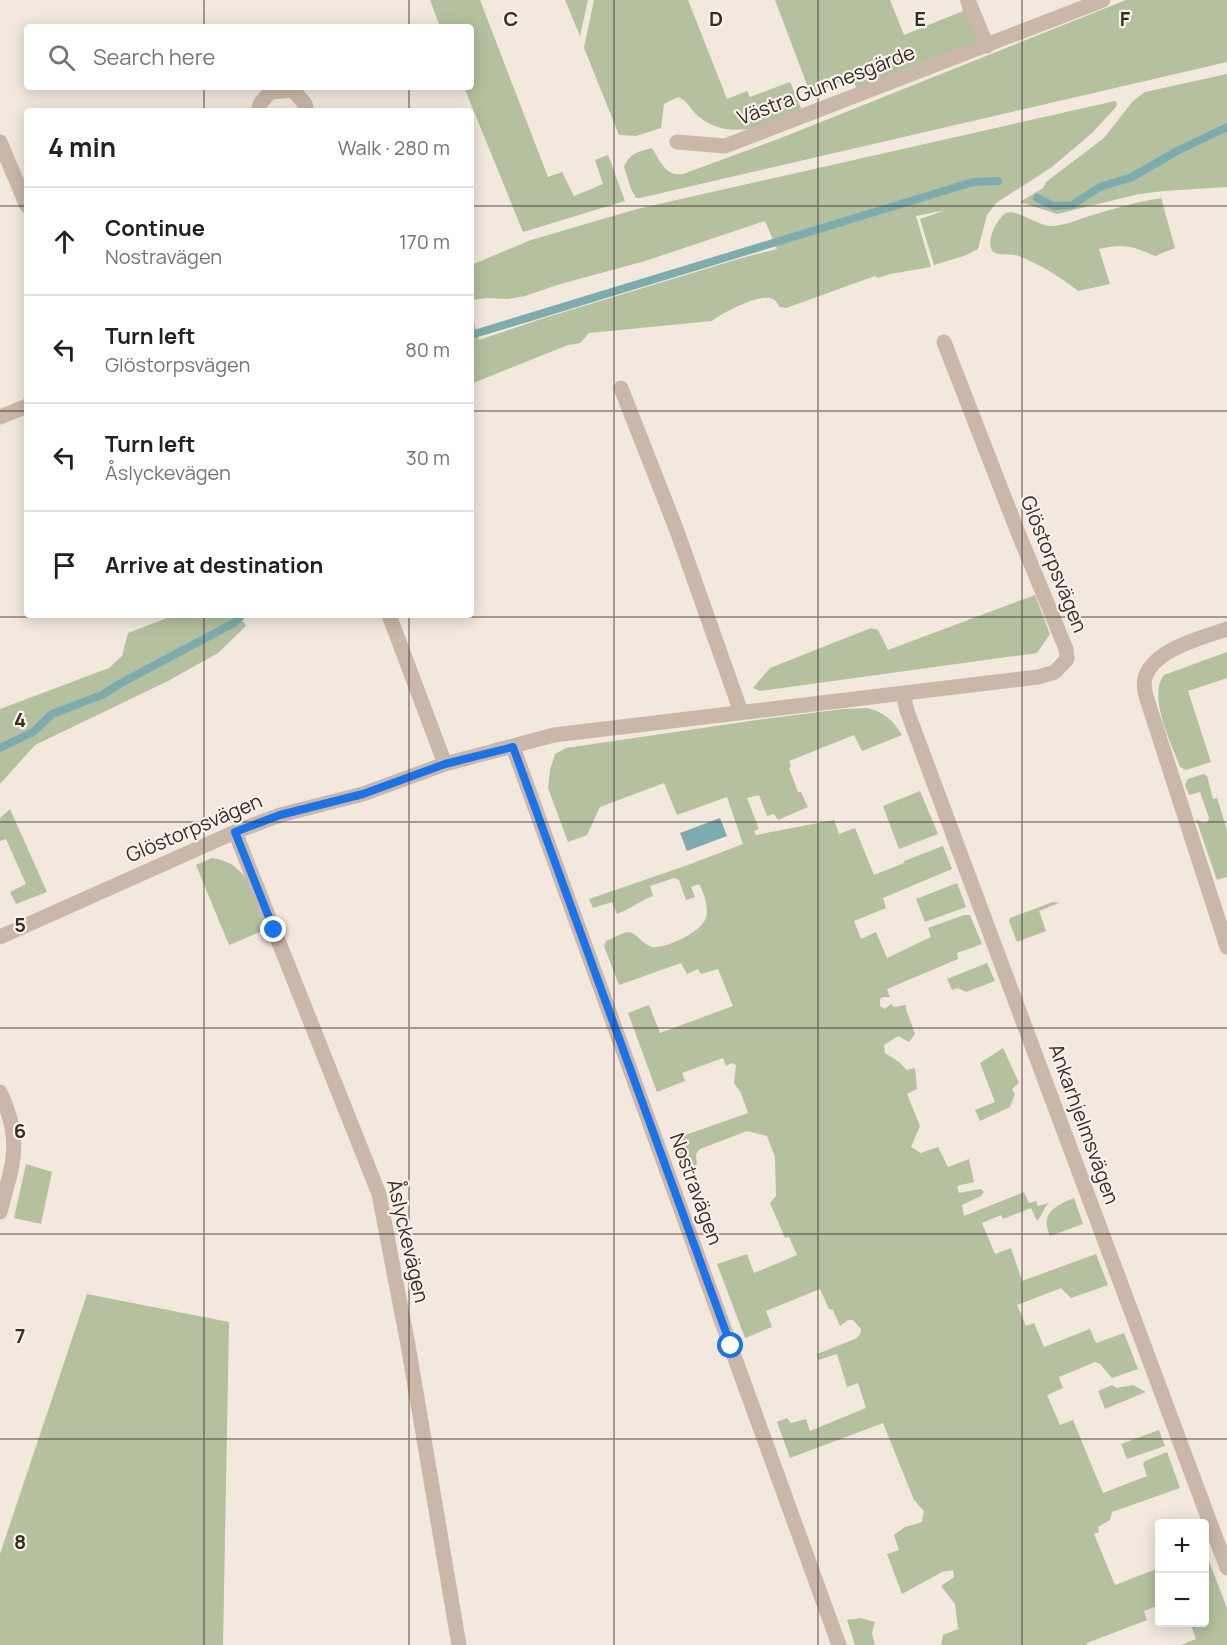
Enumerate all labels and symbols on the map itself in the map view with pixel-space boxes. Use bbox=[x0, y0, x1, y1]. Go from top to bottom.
text: C bbox=[504, 5, 518, 32]
text: D bbox=[709, 5, 723, 32]
text: E bbox=[914, 5, 926, 32]
text: F bbox=[1120, 5, 1131, 32]
street label: Västra Gunnesgärde bbox=[733, 38, 918, 131]
street label: Glöstorpsvägen bbox=[1015, 491, 1094, 636]
text: 4 bbox=[14, 706, 26, 733]
street label: Glöstorpsvägen bbox=[122, 787, 266, 868]
text: 5 bbox=[14, 911, 26, 938]
route end bbox=[260, 916, 286, 942]
street label: Ankarhjelmsvägen bbox=[1043, 1040, 1126, 1208]
text: 6 bbox=[14, 1117, 26, 1144]
street label: Nostravägen bbox=[664, 1129, 729, 1249]
street label: Åslyckevägen bbox=[381, 1177, 436, 1305]
text: 7 bbox=[15, 1322, 25, 1349]
route start bbox=[717, 1332, 743, 1358]
text: 8 bbox=[14, 1528, 26, 1555]

